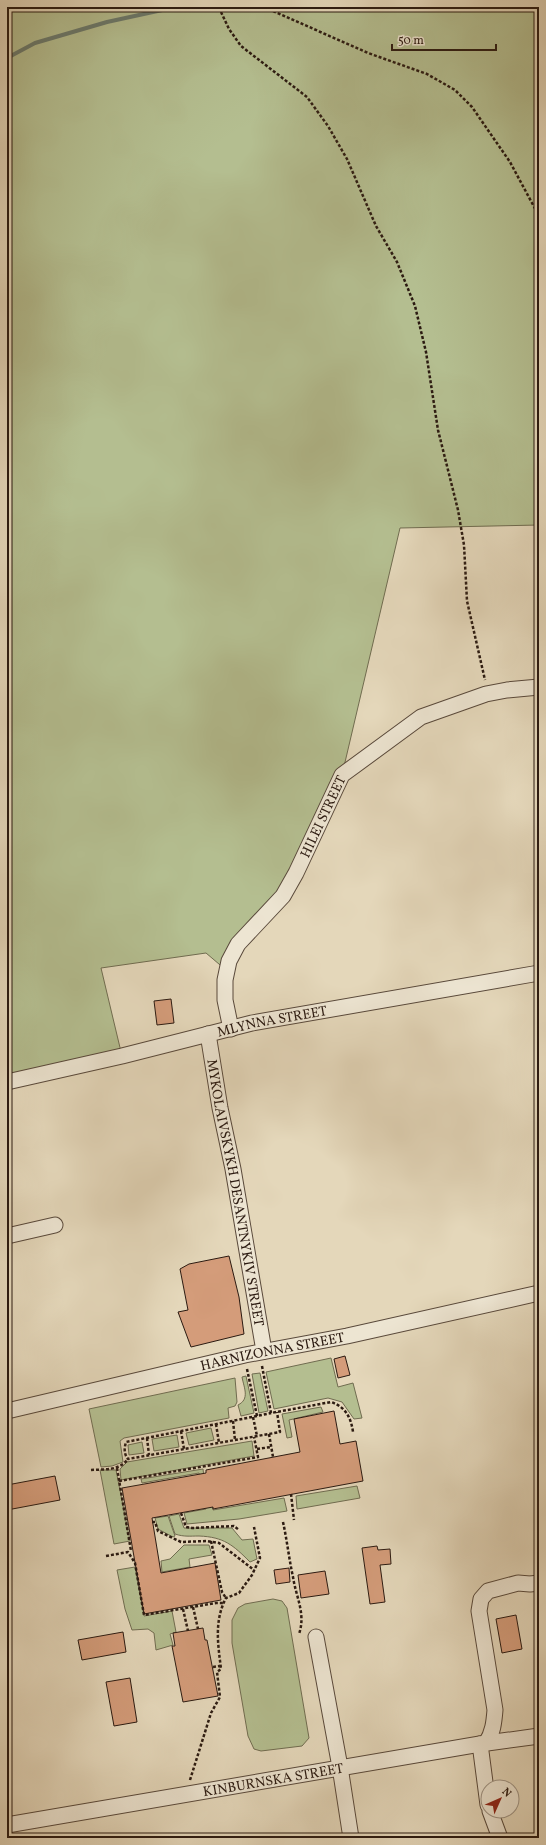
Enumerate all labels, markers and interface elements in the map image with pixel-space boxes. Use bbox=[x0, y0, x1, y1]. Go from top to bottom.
scale bar bbox=[392, 26, 496, 52]
text: 50 m bbox=[398, 33, 424, 49]
street label: HILEI STREET bbox=[296, 773, 351, 861]
street label: MLYNNA STREET bbox=[215, 1002, 329, 1042]
street label: MYKOLAIVSKYKH DESANTNYKIV STREET bbox=[201, 1058, 268, 1328]
street label: HARNIZONNA STREET bbox=[198, 1329, 346, 1376]
street label: KINBURNSKA STREET bbox=[202, 1760, 345, 1802]
north arrow bbox=[480, 1779, 520, 1819]
text: N bbox=[498, 1785, 514, 1801]

